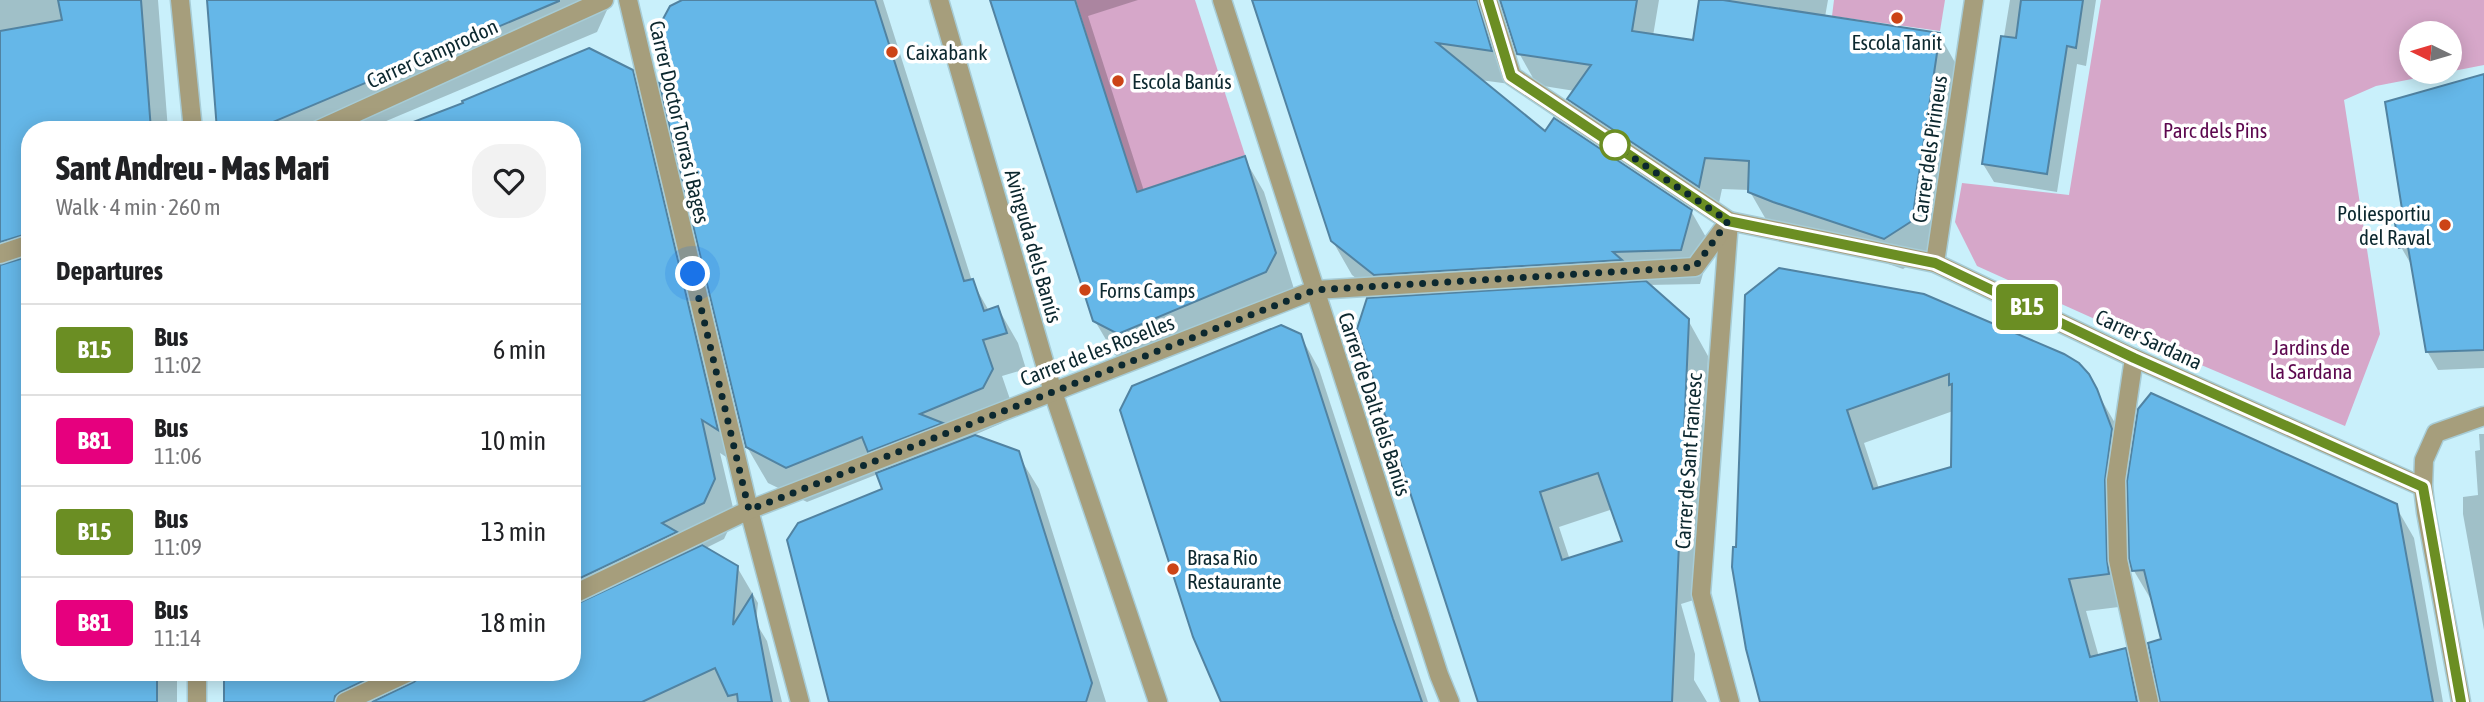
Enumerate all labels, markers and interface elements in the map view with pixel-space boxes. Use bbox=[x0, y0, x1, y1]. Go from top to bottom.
marker: Escola Tanit bbox=[1889, 10, 1905, 26]
street label: Carrer Camprodon bbox=[363, 13, 501, 93]
street label: Carrer Doctor Torras i Bages bbox=[645, 18, 715, 226]
north arrow bbox=[2399, 21, 2462, 84]
map controls bbox=[2399, 21, 2462, 84]
place label: Escola Tanit bbox=[1852, 30, 1942, 54]
place label: Caixabank bbox=[906, 40, 987, 64]
marker: Caixabank bbox=[884, 44, 900, 60]
place label: Escola Banús bbox=[1132, 69, 1232, 93]
marker: Escola Banús bbox=[1110, 73, 1126, 89]
street label: Carrer dels Pirineus bbox=[1907, 74, 1951, 224]
park label: Parc dels Pins bbox=[2163, 118, 2267, 142]
unlabelled marker bbox=[1600, 130, 1630, 160]
button: heart bbox=[472, 144, 546, 218]
text: Sant Andreu - Mas Mari bbox=[56, 149, 329, 187]
street label: Avinguda dels Banús bbox=[1001, 166, 1067, 326]
text: Walk · 4 min · 260 m bbox=[56, 194, 220, 220]
place label: Poliesportiu del Raval bbox=[2337, 201, 2431, 249]
marker: Poliesportiu del Raval bbox=[2437, 217, 2453, 233]
text: Departures bbox=[56, 256, 163, 286]
your location bbox=[675, 256, 710, 291]
place label: Forns Camps bbox=[1099, 278, 1195, 302]
marker: Forns Camps bbox=[1077, 282, 1093, 298]
line badge: B15 bbox=[1987, 284, 2067, 330]
text: B15 bbox=[2010, 293, 2044, 320]
street label: Carrer Sardana bbox=[2092, 304, 2206, 374]
street label: Carrer de Dalt dels Banús bbox=[1334, 309, 1416, 499]
street label: Carrer de les Roselles bbox=[1017, 310, 1177, 390]
text: Bus bbox=[154, 322, 188, 352]
text: 6 min bbox=[493, 335, 546, 365]
park label: Jardins de la Sardana bbox=[2270, 335, 2352, 383]
text: B15 bbox=[78, 336, 111, 363]
text: 11:02 bbox=[154, 352, 202, 378]
street label: Carrer de Sant Francesc bbox=[1670, 372, 1706, 550]
text: Bus bbox=[154, 413, 188, 443]
text: 10 min bbox=[481, 426, 546, 456]
text: B81 bbox=[78, 427, 111, 454]
text: 11:06 bbox=[154, 443, 202, 469]
text: Bus bbox=[154, 504, 188, 534]
text: 13 min bbox=[481, 517, 546, 547]
text: B15 bbox=[78, 518, 111, 545]
text: 11:09 bbox=[154, 534, 202, 560]
place label: Brasa Rio Restaurante bbox=[1187, 545, 1282, 593]
marker: Brasa Rio Restaurante bbox=[1165, 561, 1181, 577]
text: Bus bbox=[154, 595, 188, 625]
text: 18 min bbox=[481, 608, 546, 638]
text: B81 bbox=[78, 609, 111, 636]
text: 11:14 bbox=[154, 625, 201, 651]

